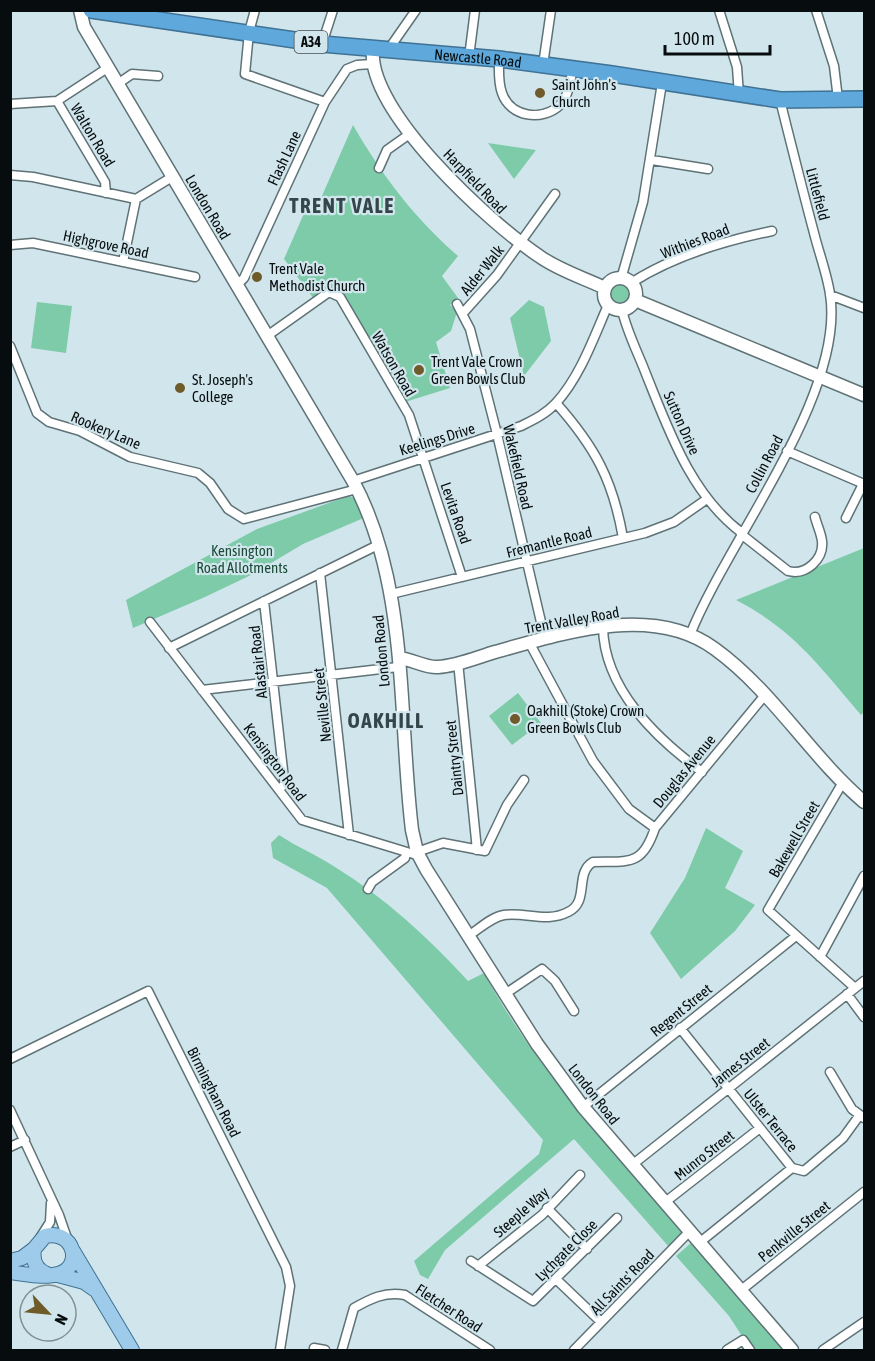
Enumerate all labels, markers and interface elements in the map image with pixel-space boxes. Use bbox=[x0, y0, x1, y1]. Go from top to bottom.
scale bar bbox=[665, 18, 770, 56]
text: 100 m bbox=[674, 28, 715, 49]
road number: A34 bbox=[294, 31, 328, 53]
street label: Newcastle Road bbox=[433, 45, 523, 70]
place label: Saint John's Church bbox=[552, 76, 616, 110]
marker: Saint John's Church bbox=[533, 86, 547, 100]
street label: Walton Road bbox=[68, 100, 118, 170]
street label: Flash Lane bbox=[264, 128, 304, 188]
street label: Harpfield Road bbox=[440, 145, 510, 217]
street label: Littlefield bbox=[803, 166, 833, 222]
street label: London Road bbox=[182, 172, 234, 242]
district label: TRENT VALE bbox=[289, 193, 395, 217]
street label: Withies Road bbox=[658, 220, 732, 262]
street label: Highgrove Road bbox=[62, 227, 150, 261]
street label: Alder Walk bbox=[457, 241, 508, 298]
place label: Trent Vale Methodist Church bbox=[269, 260, 365, 294]
marker: Trent Vale Methodist Church bbox=[250, 270, 264, 284]
street label: Watson Road bbox=[369, 329, 419, 399]
place label: Trent Vale Crown Green Bowls Club bbox=[431, 353, 526, 387]
marker: Trent Vale Crown Green Bowls Club bbox=[412, 363, 426, 377]
place label: St. Joseph's College bbox=[192, 371, 253, 405]
marker: St. Joseph's College bbox=[173, 381, 187, 395]
street label: Sutton Drive bbox=[661, 389, 704, 457]
street label: Rookery Lane bbox=[69, 408, 144, 452]
street label: Keelings Drive bbox=[397, 419, 477, 459]
street label: Wakefield Road bbox=[500, 423, 536, 511]
street label: Collin Road bbox=[742, 432, 786, 496]
street label: Levita Road bbox=[438, 480, 474, 546]
street label: Fremantle Road bbox=[504, 523, 594, 561]
park label: Kensington Road Allotments bbox=[196, 542, 288, 576]
street label: Trent Valley Road bbox=[523, 603, 621, 637]
street label: London Road bbox=[369, 614, 393, 688]
street label: Alastair Road bbox=[246, 625, 270, 699]
street label: Neville Street bbox=[310, 667, 334, 743]
place label: Oakhill (Stoke) Crown Green Bowls Club bbox=[527, 702, 644, 736]
district label: OAKHILL bbox=[347, 708, 425, 732]
marker: Oakhill (Stoke) Crown Green Bowls Club bbox=[508, 712, 522, 726]
street label: Daintry Street bbox=[442, 719, 466, 797]
street label: Kensington Road bbox=[240, 720, 310, 804]
street label: Douglas Avenue bbox=[649, 731, 719, 811]
street label: Bakewell Street bbox=[765, 798, 823, 880]
street label: Regent Street bbox=[647, 980, 715, 1040]
street label: James Street bbox=[707, 1034, 773, 1090]
street label: Birmingham Road bbox=[184, 1044, 244, 1140]
street label: London Road bbox=[565, 1060, 623, 1128]
street label: Ulster Terrace bbox=[740, 1085, 802, 1155]
street label: Munro Street bbox=[671, 1126, 737, 1184]
street label: Steeple Way bbox=[490, 1183, 552, 1241]
street label: Penkville Street bbox=[755, 1197, 833, 1265]
street label: Lychgate Close bbox=[532, 1216, 600, 1284]
street label: All Saints' Road bbox=[587, 1246, 657, 1318]
street label: Fletcher Road bbox=[413, 1280, 485, 1336]
north arrow bbox=[18, 1283, 78, 1343]
text: N bbox=[51, 1311, 72, 1328]

